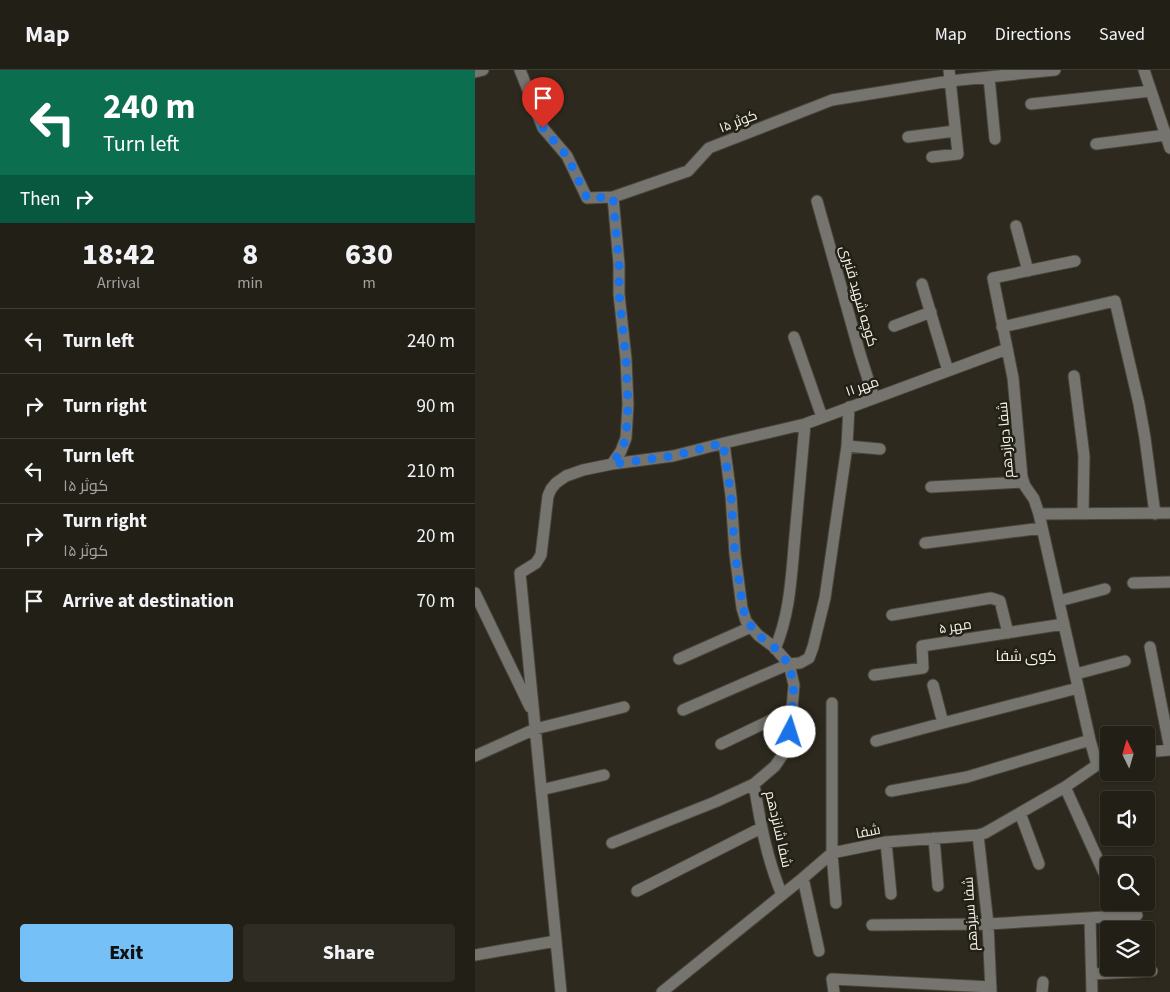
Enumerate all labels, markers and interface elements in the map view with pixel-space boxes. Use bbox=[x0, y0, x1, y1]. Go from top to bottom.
text: Map bbox=[25, 17, 70, 52]
text: Map bbox=[935, 22, 967, 47]
text: Directions bbox=[995, 22, 1071, 47]
text: Saved bbox=[1099, 22, 1145, 47]
pin bbox=[522, 77, 564, 128]
text: 240 m bbox=[103, 82, 195, 132]
icon: arrive bbox=[529, 84, 557, 112]
icon: left bbox=[20, 90, 85, 155]
street label: کوثر ۱۵ bbox=[716, 106, 760, 138]
text: Turn left bbox=[103, 128, 179, 160]
icon: right bbox=[70, 185, 98, 213]
text: Then bbox=[20, 186, 60, 213]
text: 18:42 bbox=[82, 233, 155, 276]
text: 8 bbox=[242, 233, 258, 276]
text: 630 bbox=[345, 233, 393, 276]
street label: کوچه شهید قنبری bbox=[834, 243, 882, 349]
text: Arrival bbox=[97, 272, 140, 294]
text: min bbox=[237, 272, 263, 294]
text: m bbox=[362, 272, 376, 294]
icon: left bbox=[20, 327, 48, 355]
text: Turn left bbox=[63, 328, 134, 355]
text: 240 m bbox=[407, 328, 455, 355]
street label: مهر ۱۱ bbox=[843, 372, 882, 402]
icon: right bbox=[20, 392, 48, 420]
text: Turn right bbox=[63, 393, 147, 420]
text: 90 m bbox=[417, 393, 455, 420]
street label: شفا دوازدهم bbox=[993, 401, 1019, 479]
text: Turn left bbox=[63, 443, 134, 470]
icon: left bbox=[20, 457, 48, 485]
text: 210 m bbox=[407, 458, 455, 485]
text: کوثر ۱۵ bbox=[63, 475, 108, 497]
text: Turn right bbox=[63, 508, 147, 535]
icon: right bbox=[20, 522, 48, 550]
text: 20 m bbox=[417, 523, 455, 550]
text: کوثر ۱۵ bbox=[63, 540, 108, 562]
icon: arrive bbox=[20, 587, 48, 615]
text: Arrive at destination bbox=[63, 588, 234, 615]
text: 70 m bbox=[417, 588, 455, 615]
street label: مهر ۵ bbox=[937, 615, 973, 639]
district label: کوی شفا bbox=[996, 646, 1056, 667]
position arrow bbox=[763, 705, 815, 757]
north arrow bbox=[1100, 726, 1155, 781]
map controls bbox=[1100, 726, 1155, 976]
street label: شفا شانزدهم bbox=[759, 789, 797, 870]
button: sound bbox=[1100, 791, 1155, 846]
street label: شفا bbox=[854, 820, 882, 844]
button: search bbox=[1100, 856, 1155, 911]
street label: شفا سیزدهم bbox=[958, 876, 984, 952]
button: layers bbox=[1100, 921, 1155, 976]
button: Exit bbox=[20, 924, 233, 982]
button: Share bbox=[243, 924, 455, 982]

